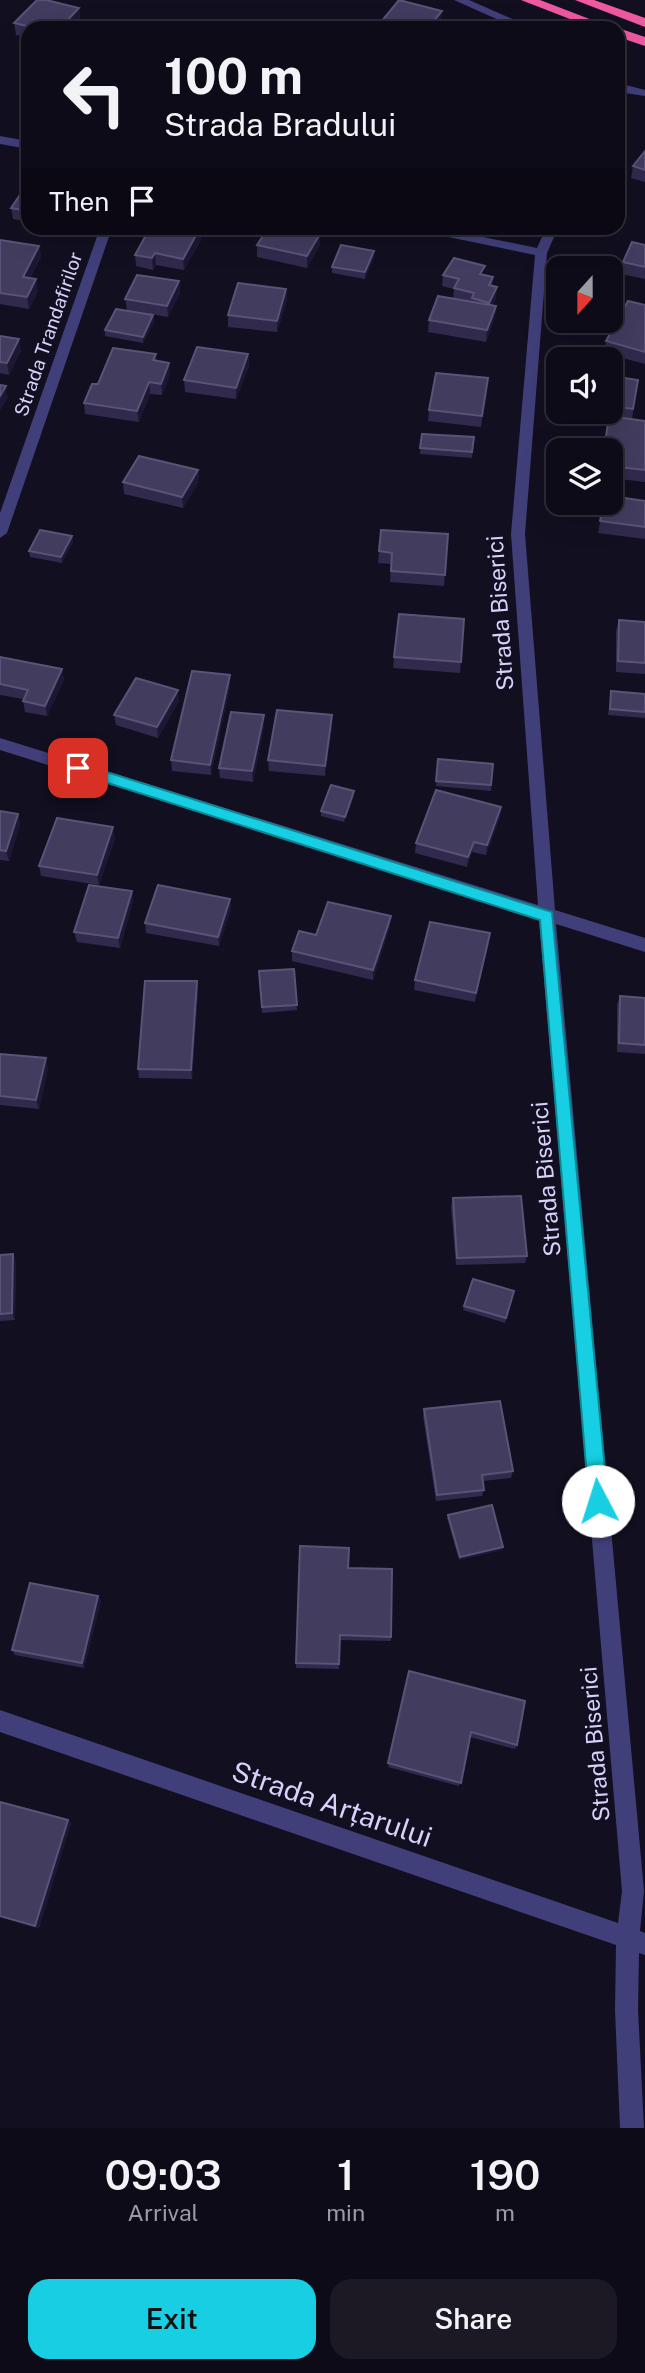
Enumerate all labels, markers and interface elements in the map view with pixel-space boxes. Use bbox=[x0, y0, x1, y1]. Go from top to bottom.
text: 100 m bbox=[164, 47, 303, 105]
icon: left bbox=[49, 49, 140, 140]
text: Strada Bradului bbox=[164, 106, 396, 143]
icon: arrive bbox=[123, 182, 161, 220]
text: Then bbox=[49, 186, 109, 217]
street label: Strada Trandafirilor bbox=[10, 249, 86, 419]
north arrow bbox=[546, 256, 623, 332]
map controls bbox=[546, 256, 623, 515]
button: sound bbox=[546, 347, 623, 424]
button: layers bbox=[546, 438, 623, 515]
street label: Strada Biserici bbox=[481, 534, 518, 692]
pin bbox=[48, 738, 108, 798]
icon: arrive bbox=[59, 749, 97, 787]
street label: Strada Biserici bbox=[525, 1100, 566, 1258]
position arrow bbox=[561, 1464, 635, 1538]
street label: Strada Biserici bbox=[574, 1665, 615, 1823]
street label: Strada Arțarului bbox=[228, 1754, 437, 1853]
text: 09:03 bbox=[104, 2150, 222, 2199]
text: 1 bbox=[337, 2150, 354, 2199]
text: 190 bbox=[470, 2150, 540, 2199]
text: Arrival bbox=[128, 2199, 199, 2226]
text: min bbox=[326, 2199, 365, 2226]
text: m bbox=[495, 2199, 515, 2226]
button: Exit bbox=[28, 2279, 316, 2359]
button: Share bbox=[330, 2279, 617, 2359]

